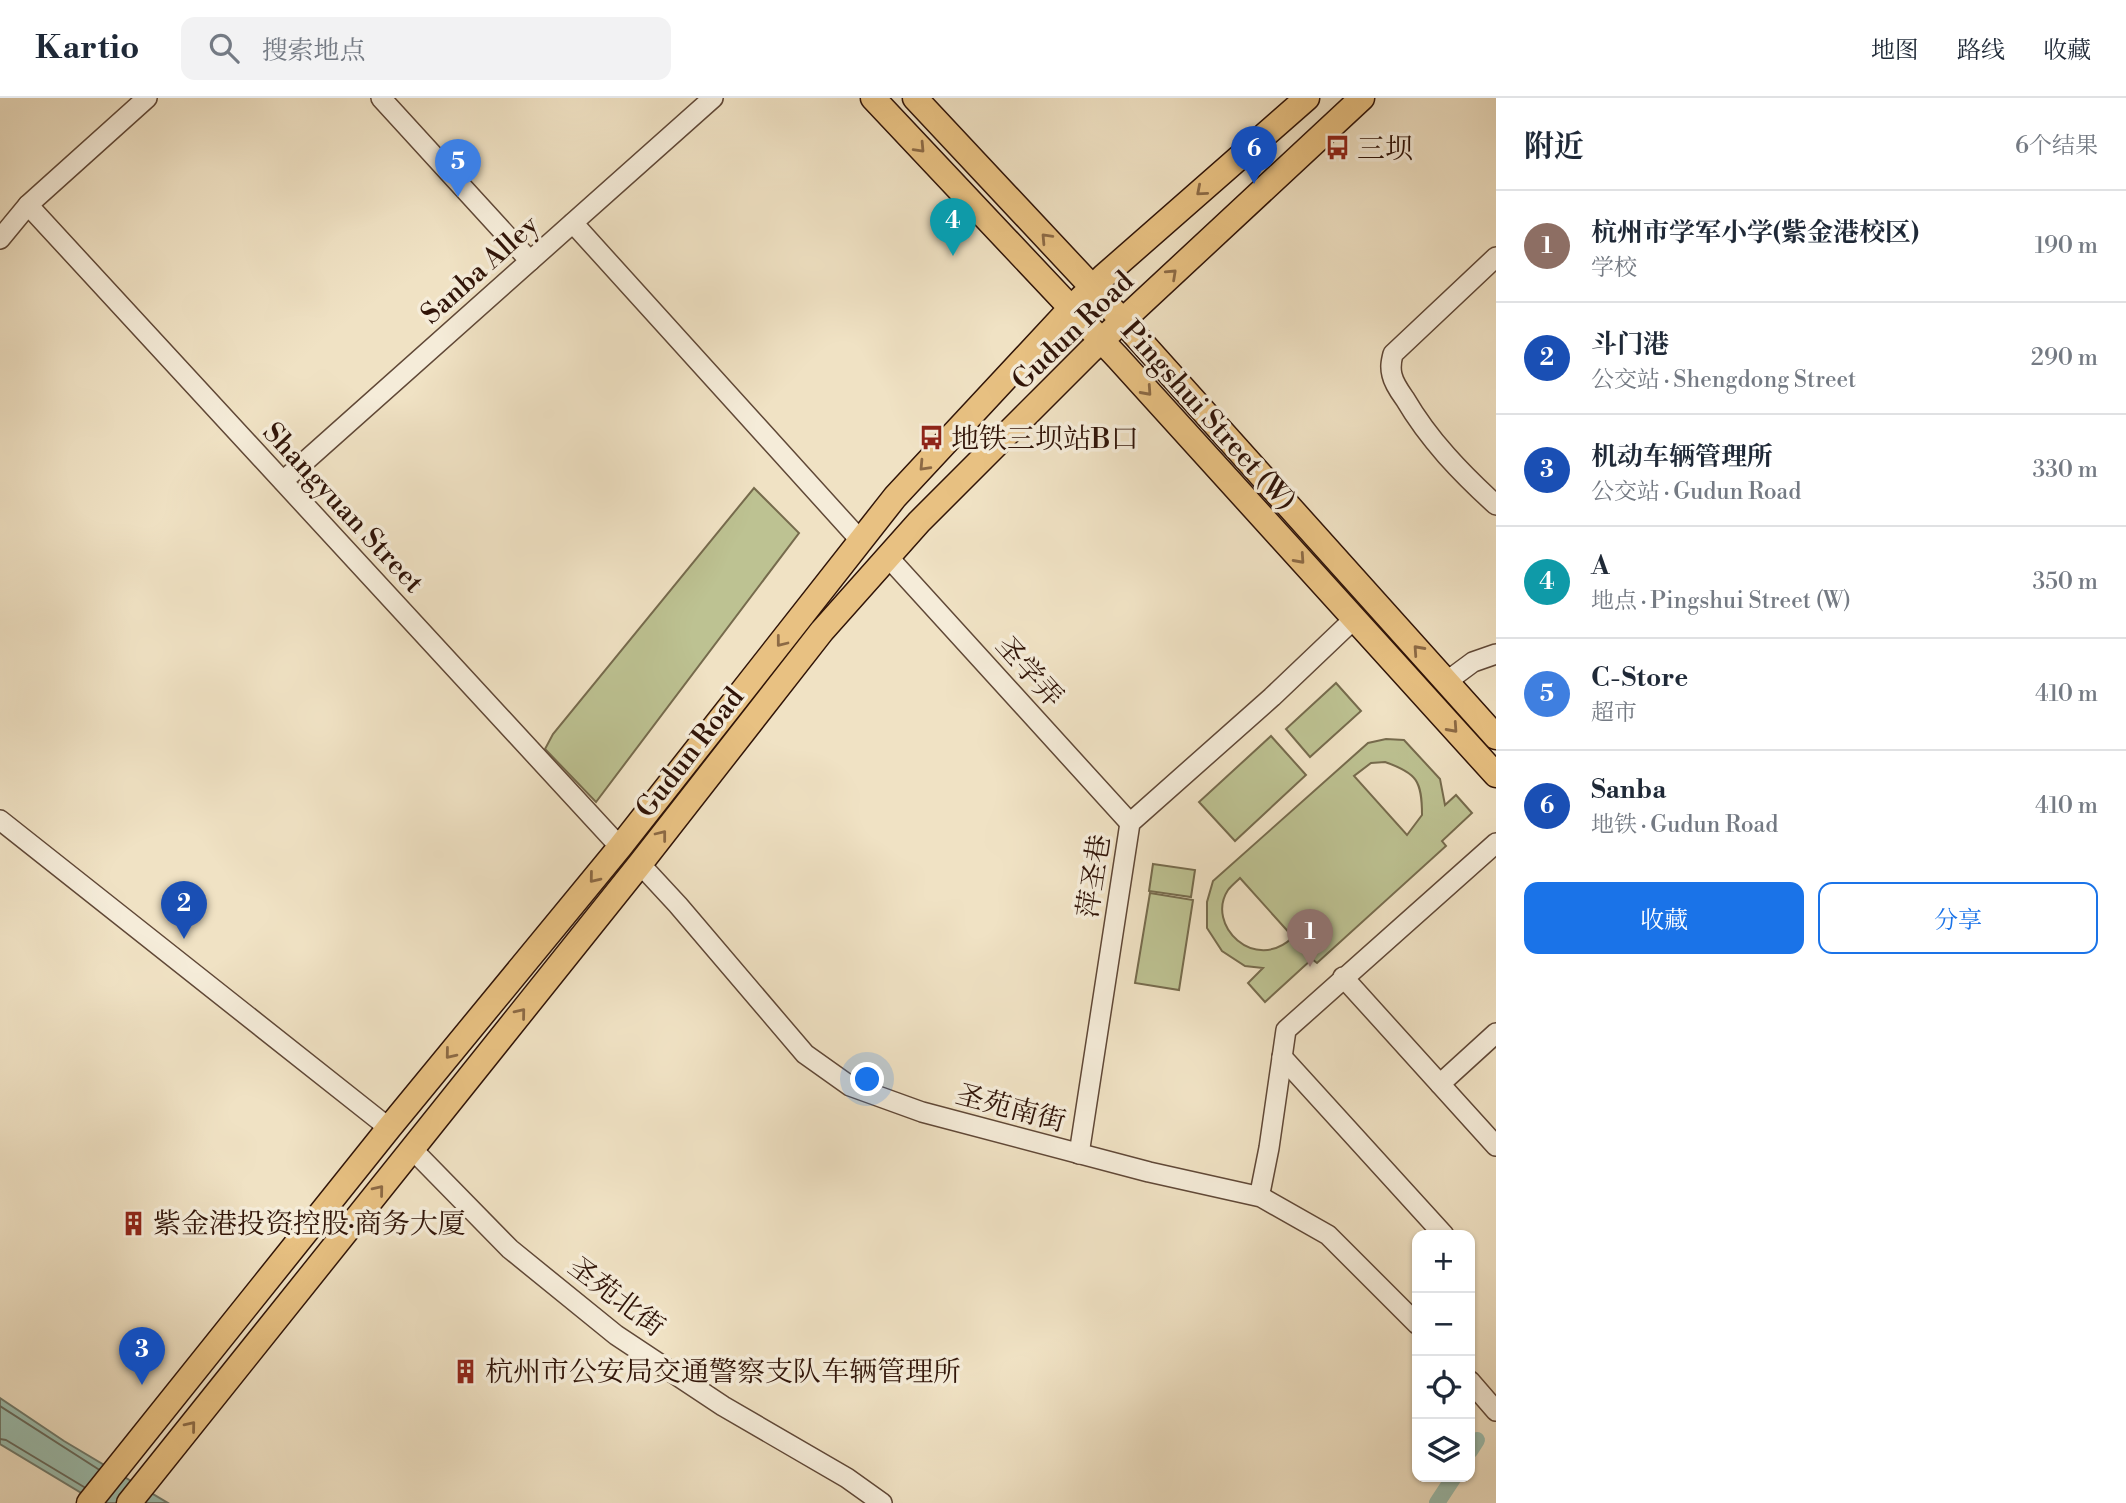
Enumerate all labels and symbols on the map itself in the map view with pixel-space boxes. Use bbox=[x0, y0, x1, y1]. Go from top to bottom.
pin: 6 bbox=[1231, 126, 1277, 184]
place label: 三坝 bbox=[1357, 132, 1413, 167]
bus stop icon: 三坝 bbox=[1323, 134, 1351, 162]
pin: 5 bbox=[435, 139, 481, 197]
one-way arrow bbox=[912, 140, 925, 153]
one-way arrow bbox=[1196, 183, 1209, 196]
pin: 4 bbox=[930, 198, 976, 256]
street label: Sanba Alley bbox=[414, 208, 546, 332]
one-way arrow bbox=[1042, 233, 1054, 246]
street label: Gudun Road bbox=[1005, 264, 1141, 398]
one-way arrow bbox=[1164, 270, 1177, 283]
street label: Pingshui Street (W) bbox=[1113, 314, 1303, 518]
one-way arrow bbox=[1139, 383, 1152, 396]
street label: Shangyuan Street bbox=[255, 416, 431, 601]
place label: 地铁三坝站B口 bbox=[951, 422, 1139, 457]
bus stop icon: 地铁三坝站B口 bbox=[917, 424, 945, 452]
one-way arrow bbox=[920, 458, 933, 471]
one-way arrow bbox=[1292, 551, 1304, 564]
street label: 圣学弄 bbox=[988, 629, 1070, 715]
one-way arrow bbox=[776, 634, 789, 647]
one-way arrow bbox=[1413, 645, 1426, 658]
street label: Gudun Road bbox=[628, 681, 752, 825]
one-way arrow bbox=[1445, 720, 1457, 733]
one-way arrow bbox=[654, 830, 667, 842]
street label: 萍圣巷 bbox=[1071, 832, 1118, 920]
one-way arrow bbox=[590, 870, 602, 883]
pin: 2 bbox=[161, 881, 207, 939]
pin: 1 bbox=[1287, 909, 1333, 967]
one-way arrow bbox=[512, 1008, 525, 1020]
one-way arrow bbox=[446, 1046, 458, 1059]
your location bbox=[850, 1062, 884, 1096]
street label: 圣苑南街 bbox=[952, 1077, 1069, 1140]
one-way arrow bbox=[370, 1186, 383, 1198]
place label: 紫金港投资控股·商务大厦 bbox=[153, 1207, 466, 1242]
building icon: 紫金港投资控股·商务大厦 bbox=[119, 1209, 147, 1237]
street label: 圣苑北街 bbox=[561, 1250, 671, 1345]
pin: 3 bbox=[119, 1327, 165, 1385]
place label: 杭州市公安局交通警察支队车辆管理所 bbox=[485, 1355, 961, 1390]
building icon: 杭州市公安局交通警察支队车辆管理所 bbox=[451, 1357, 479, 1385]
one-way arrow bbox=[183, 1421, 195, 1434]

